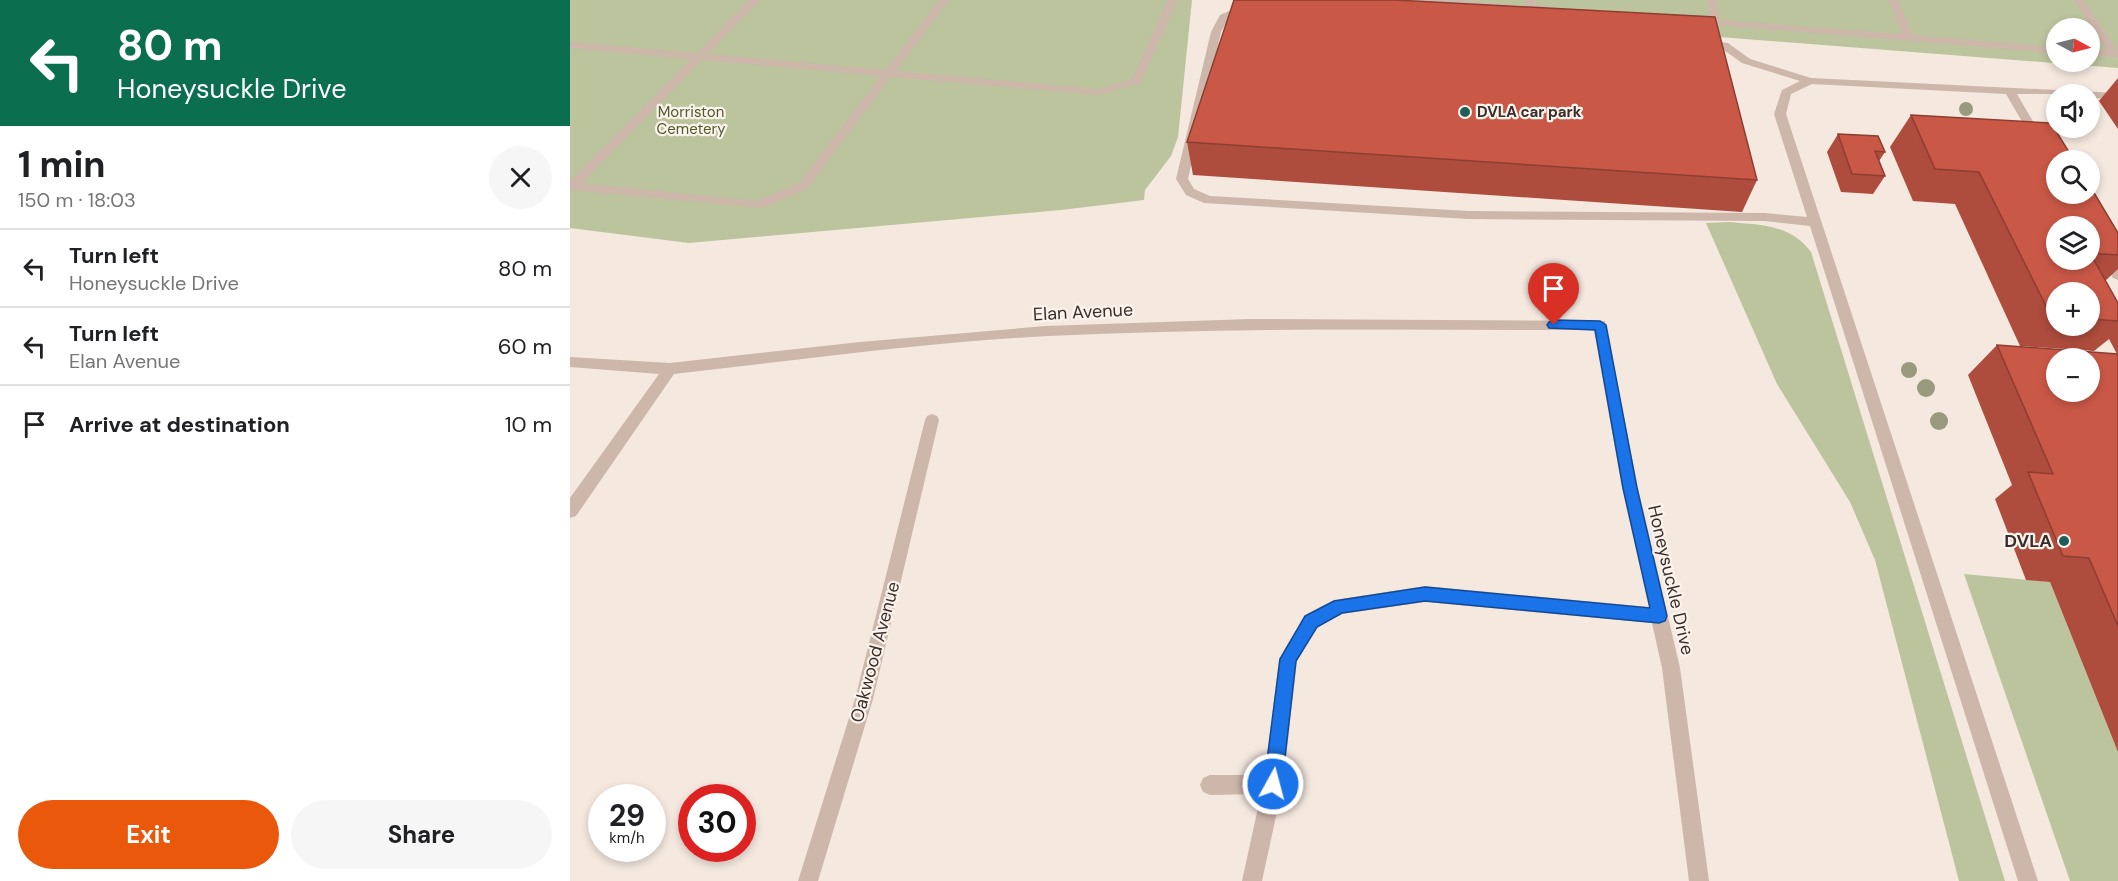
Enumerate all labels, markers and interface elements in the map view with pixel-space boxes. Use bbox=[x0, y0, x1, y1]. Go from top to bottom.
text: 80 m bbox=[117, 18, 223, 73]
north arrow bbox=[2046, 18, 2100, 72]
map controls bbox=[2046, 18, 2100, 402]
icon: left bbox=[18, 24, 96, 102]
text: Honeysuckle Drive bbox=[117, 71, 346, 106]
button: sound bbox=[2046, 84, 2100, 138]
park label: Morriston Cemetery bbox=[657, 102, 726, 139]
place label: DVLA car park bbox=[1477, 102, 1582, 122]
marker: DVLA car park bbox=[1458, 105, 1472, 119]
text: 1 min bbox=[18, 141, 106, 188]
button: close bbox=[489, 146, 552, 209]
button: search bbox=[2046, 150, 2100, 204]
text: 150 m · 18:03 bbox=[18, 187, 136, 213]
button: layers bbox=[2046, 216, 2100, 270]
text: Turn left bbox=[69, 241, 159, 270]
icon: left bbox=[18, 252, 51, 285]
text: 80 m bbox=[498, 254, 552, 283]
pin bbox=[1528, 263, 1579, 325]
text: Honeysuckle Drive bbox=[69, 270, 239, 296]
icon: arrive bbox=[1537, 272, 1570, 305]
button: + bbox=[2046, 282, 2100, 336]
street label: Elan Avenue bbox=[1032, 297, 1134, 327]
text: Turn left bbox=[69, 319, 159, 348]
icon: left bbox=[18, 330, 51, 363]
text: 60 m bbox=[498, 332, 552, 361]
text: Elan Avenue bbox=[69, 348, 180, 374]
button: − bbox=[2046, 348, 2100, 402]
icon: arrive bbox=[18, 408, 51, 441]
text: Arrive at destination bbox=[69, 410, 290, 439]
text: 10 m bbox=[505, 410, 552, 439]
street label: Honeysuckle Drive bbox=[1642, 503, 1700, 657]
place label: DVLA bbox=[2004, 529, 2052, 553]
marker: DVLA bbox=[2057, 534, 2071, 548]
street label: Oakwood Avenue bbox=[845, 579, 905, 725]
position arrow bbox=[1241, 752, 1305, 816]
speed limit sign: 30 bbox=[678, 784, 756, 862]
text: 29 bbox=[609, 796, 645, 835]
button: Exit bbox=[18, 800, 279, 869]
button: Share bbox=[291, 800, 552, 869]
text: km/h bbox=[609, 828, 645, 848]

